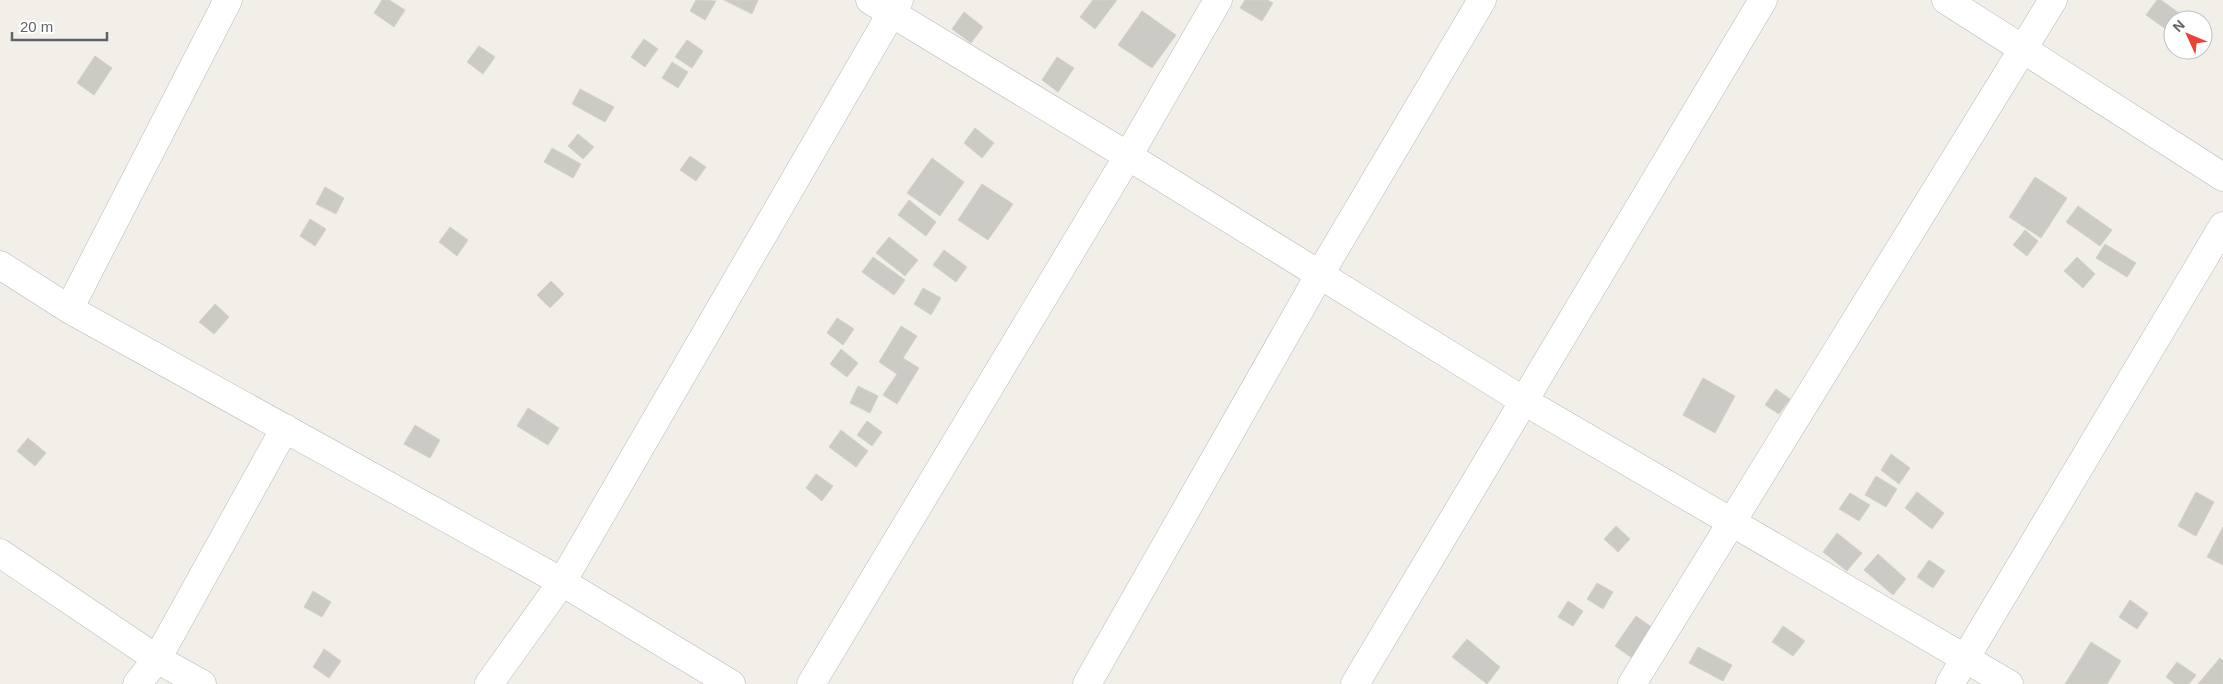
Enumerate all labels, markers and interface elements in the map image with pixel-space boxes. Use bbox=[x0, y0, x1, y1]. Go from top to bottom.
scale bar bbox=[12, 10, 108, 42]
north arrow bbox=[2163, 10, 2213, 60]
text: N bbox=[2169, 17, 2188, 35]
text: 20 m bbox=[20, 18, 53, 35]

